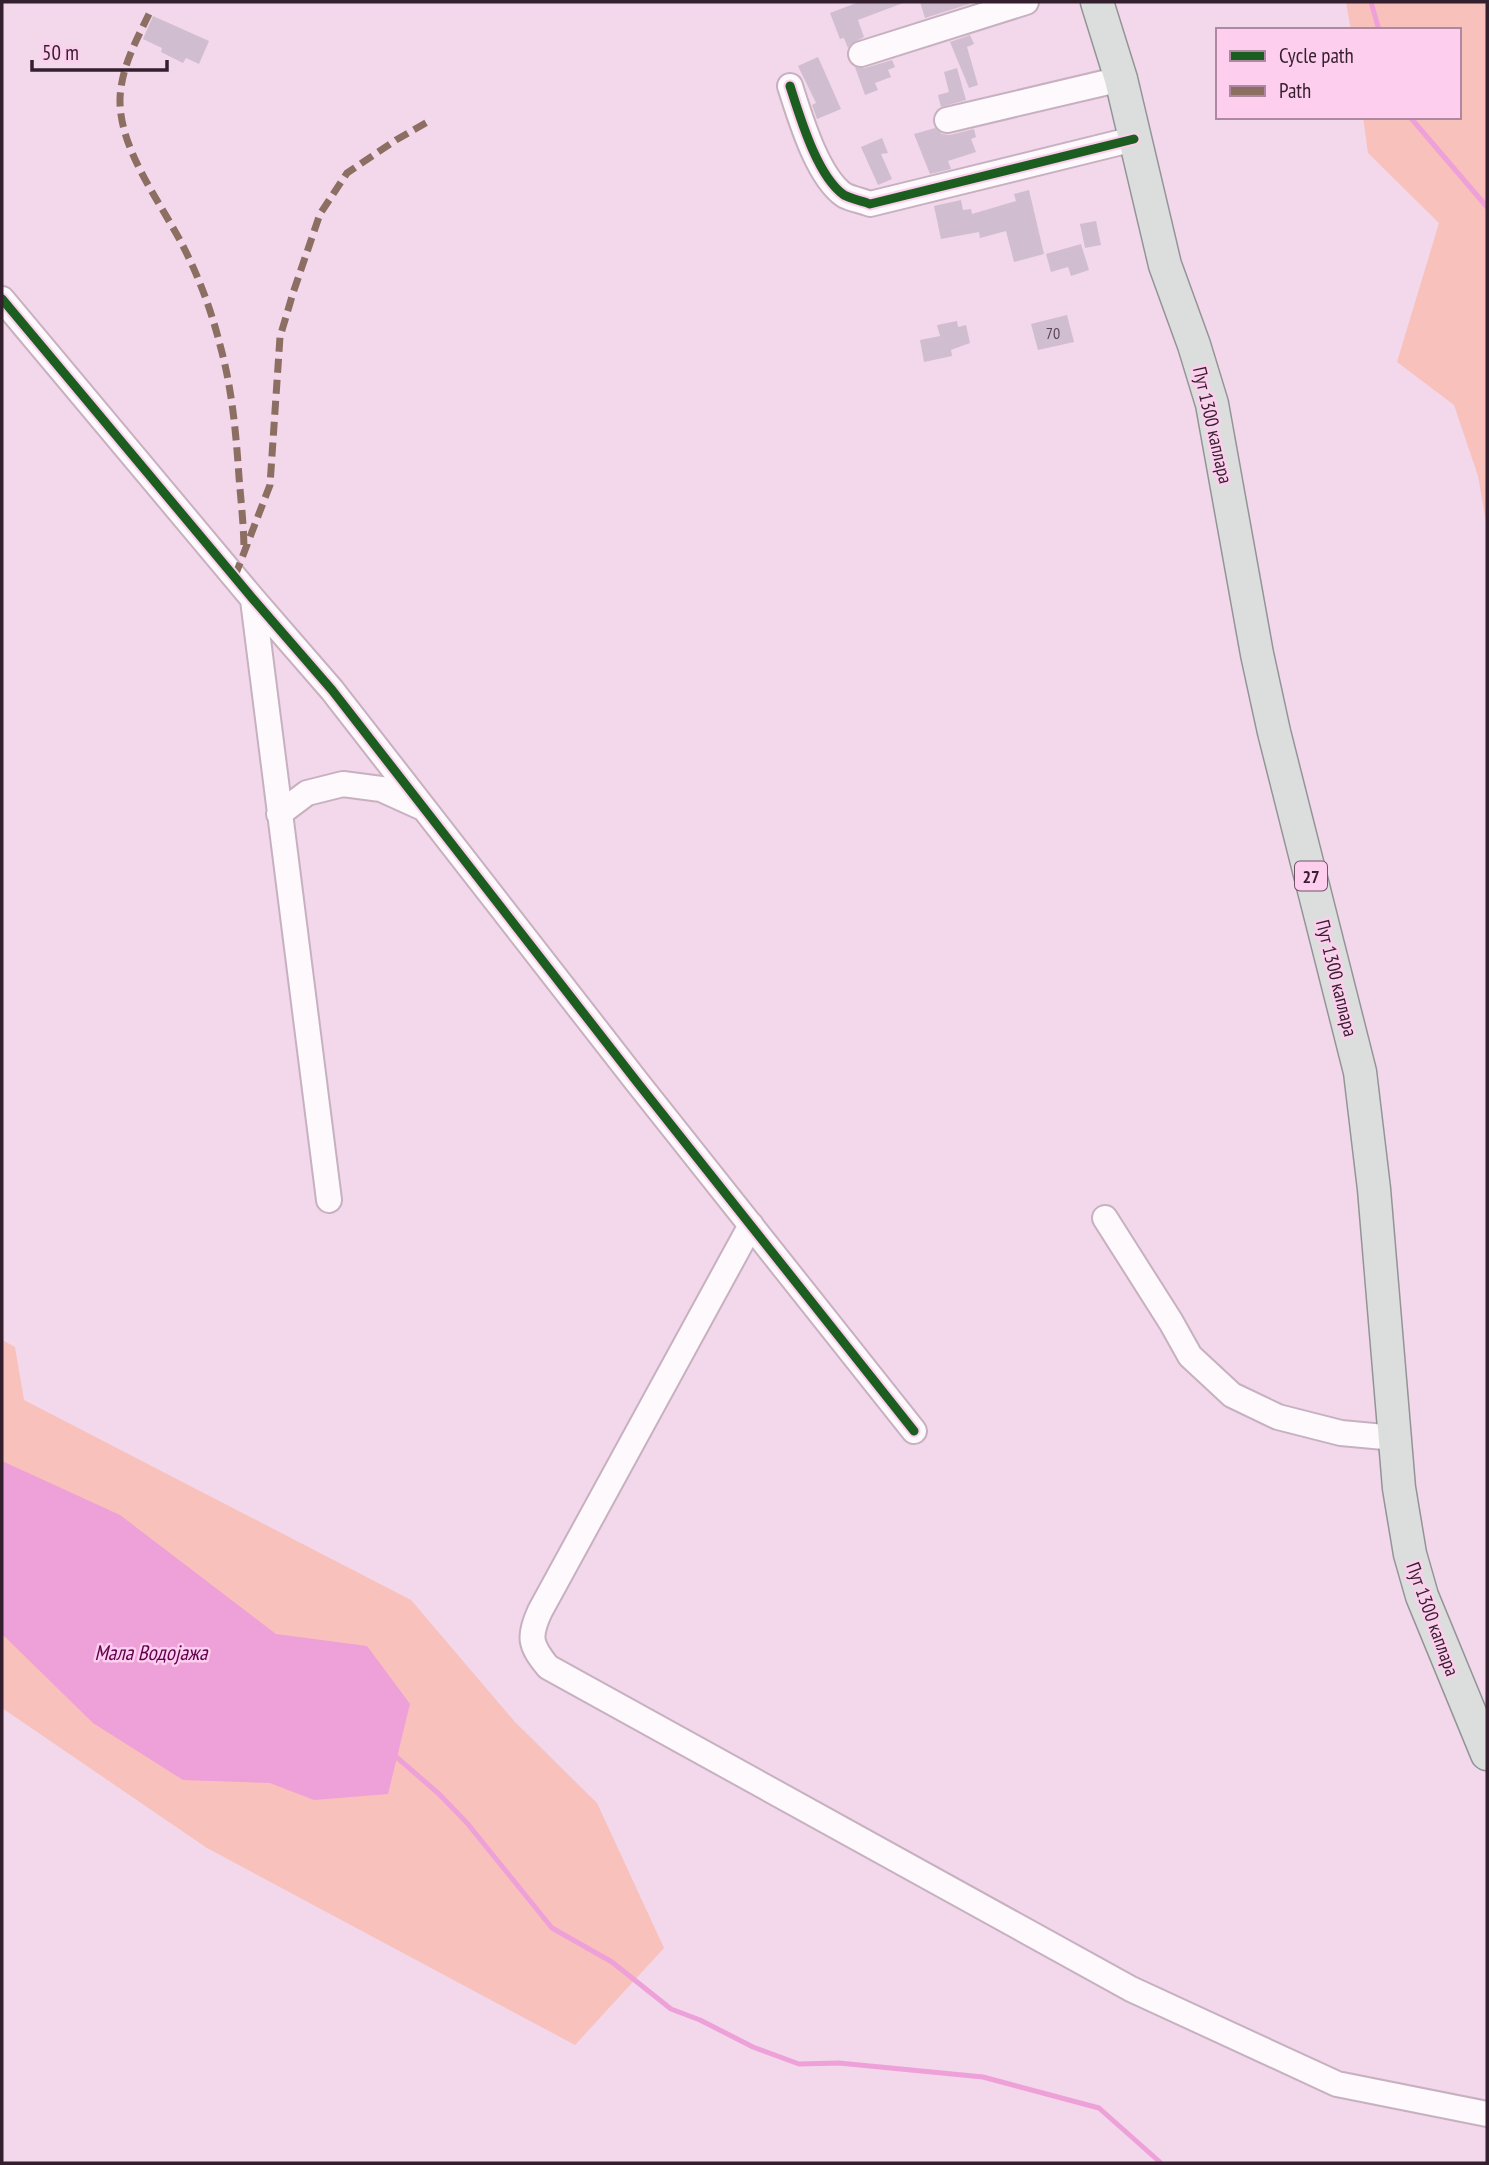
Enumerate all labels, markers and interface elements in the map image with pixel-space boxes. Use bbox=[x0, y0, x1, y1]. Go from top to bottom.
scale bar bbox=[32, 28, 166, 72]
legend bbox=[1216, 28, 1461, 119]
text: 50 m bbox=[42, 39, 79, 66]
text: Cycle path bbox=[1279, 42, 1354, 69]
text: Path bbox=[1279, 77, 1311, 104]
house number: 70 bbox=[1046, 323, 1060, 343]
street label: Пут 1300 каплара bbox=[1188, 364, 1238, 486]
road number: 27 bbox=[1295, 862, 1327, 890]
street label: Пут 1300 каплара bbox=[1311, 917, 1363, 1039]
street label: Пут 1300 каплара bbox=[1401, 1559, 1465, 1679]
water label: Мала Водојажа bbox=[94, 1639, 209, 1666]

